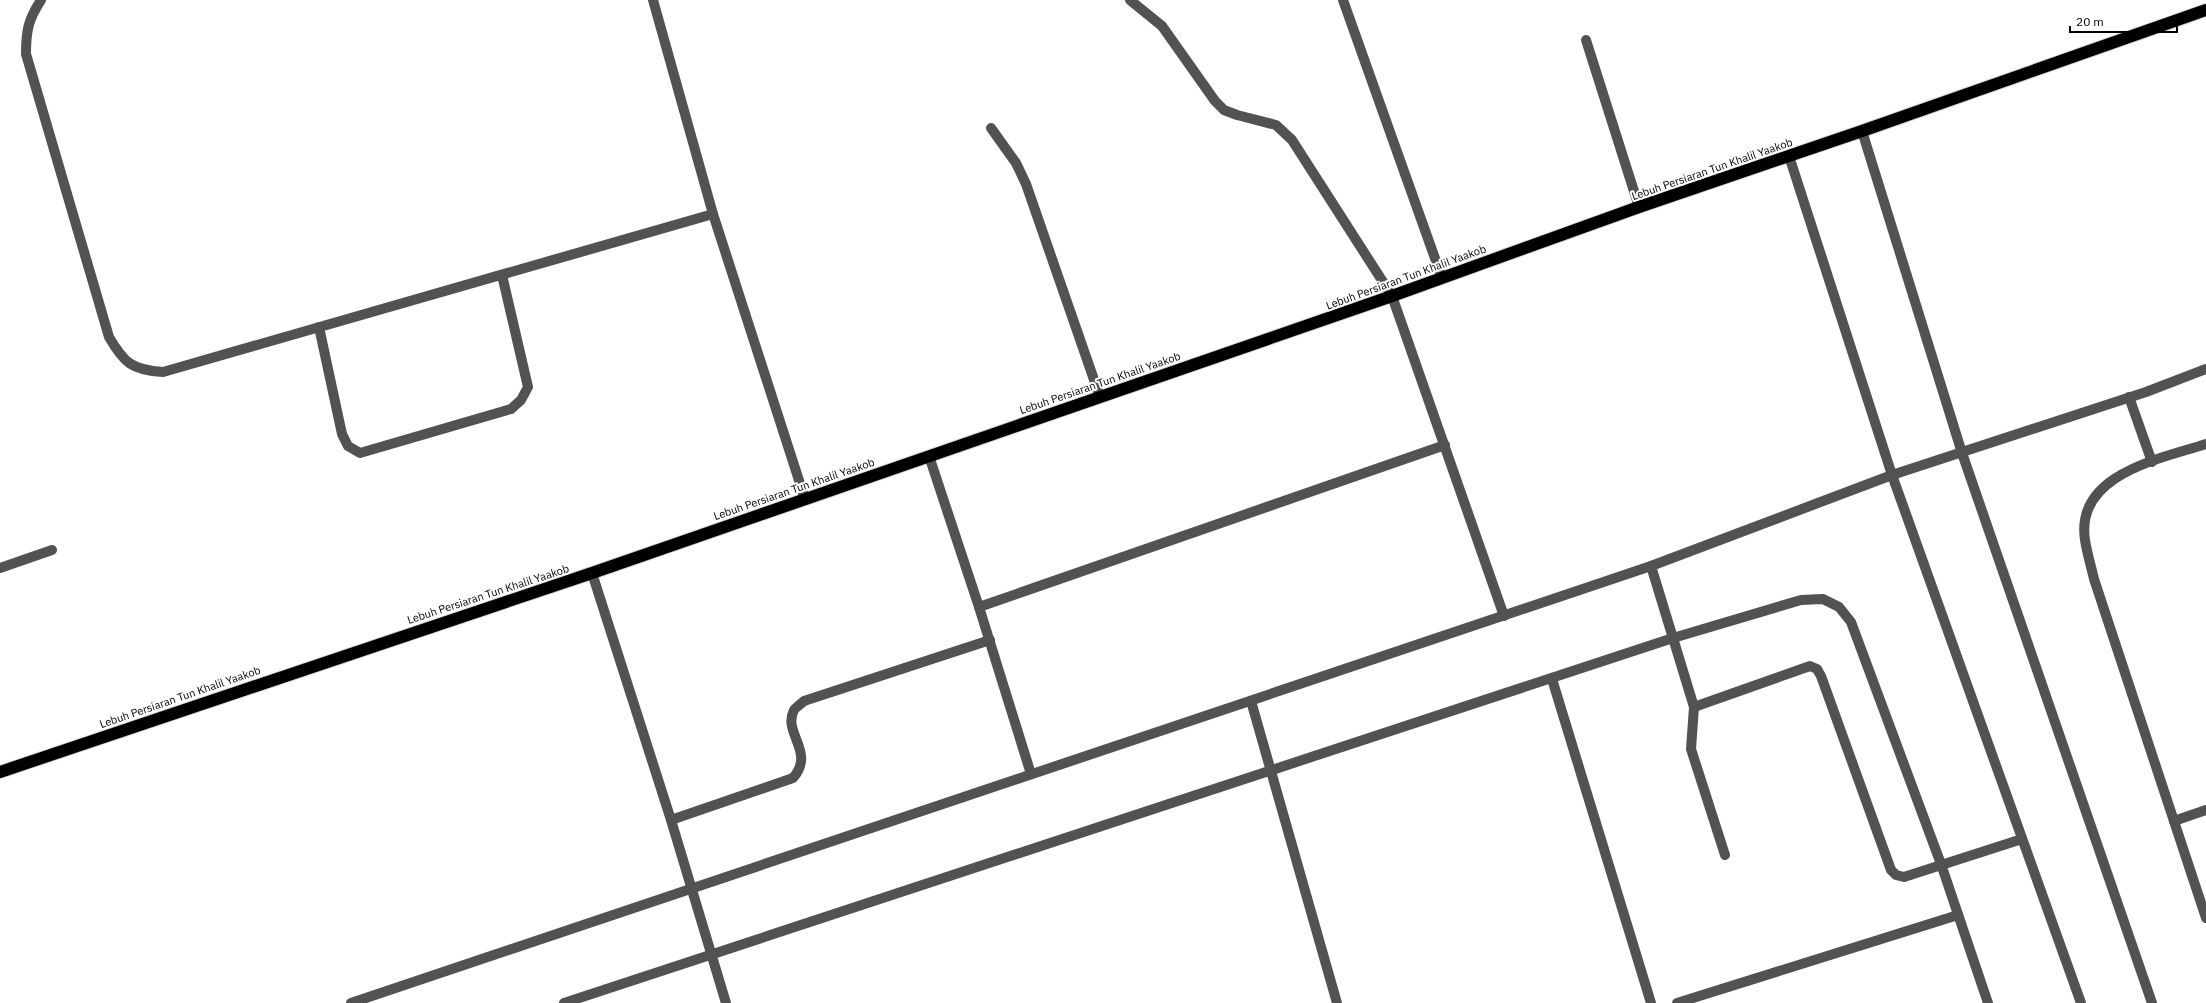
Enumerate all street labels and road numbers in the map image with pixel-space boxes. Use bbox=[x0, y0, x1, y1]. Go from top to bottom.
street label: Lebuh Persiaran Tun Khalil Yaakob bbox=[1630, 135, 1794, 203]
street label: Lebuh Persiaran Tun Khalil Yaakob bbox=[1324, 241, 1488, 313]
street label: Lebuh Persiaran Tun Khalil Yaakob bbox=[1018, 349, 1182, 417]
street label: Lebuh Persiaran Tun Khalil Yaakob bbox=[712, 455, 876, 523]
street label: Lebuh Persiaran Tun Khalil Yaakob bbox=[405, 561, 571, 627]
street label: Lebuh Persiaran Tun Khalil Yaakob bbox=[98, 663, 262, 731]

